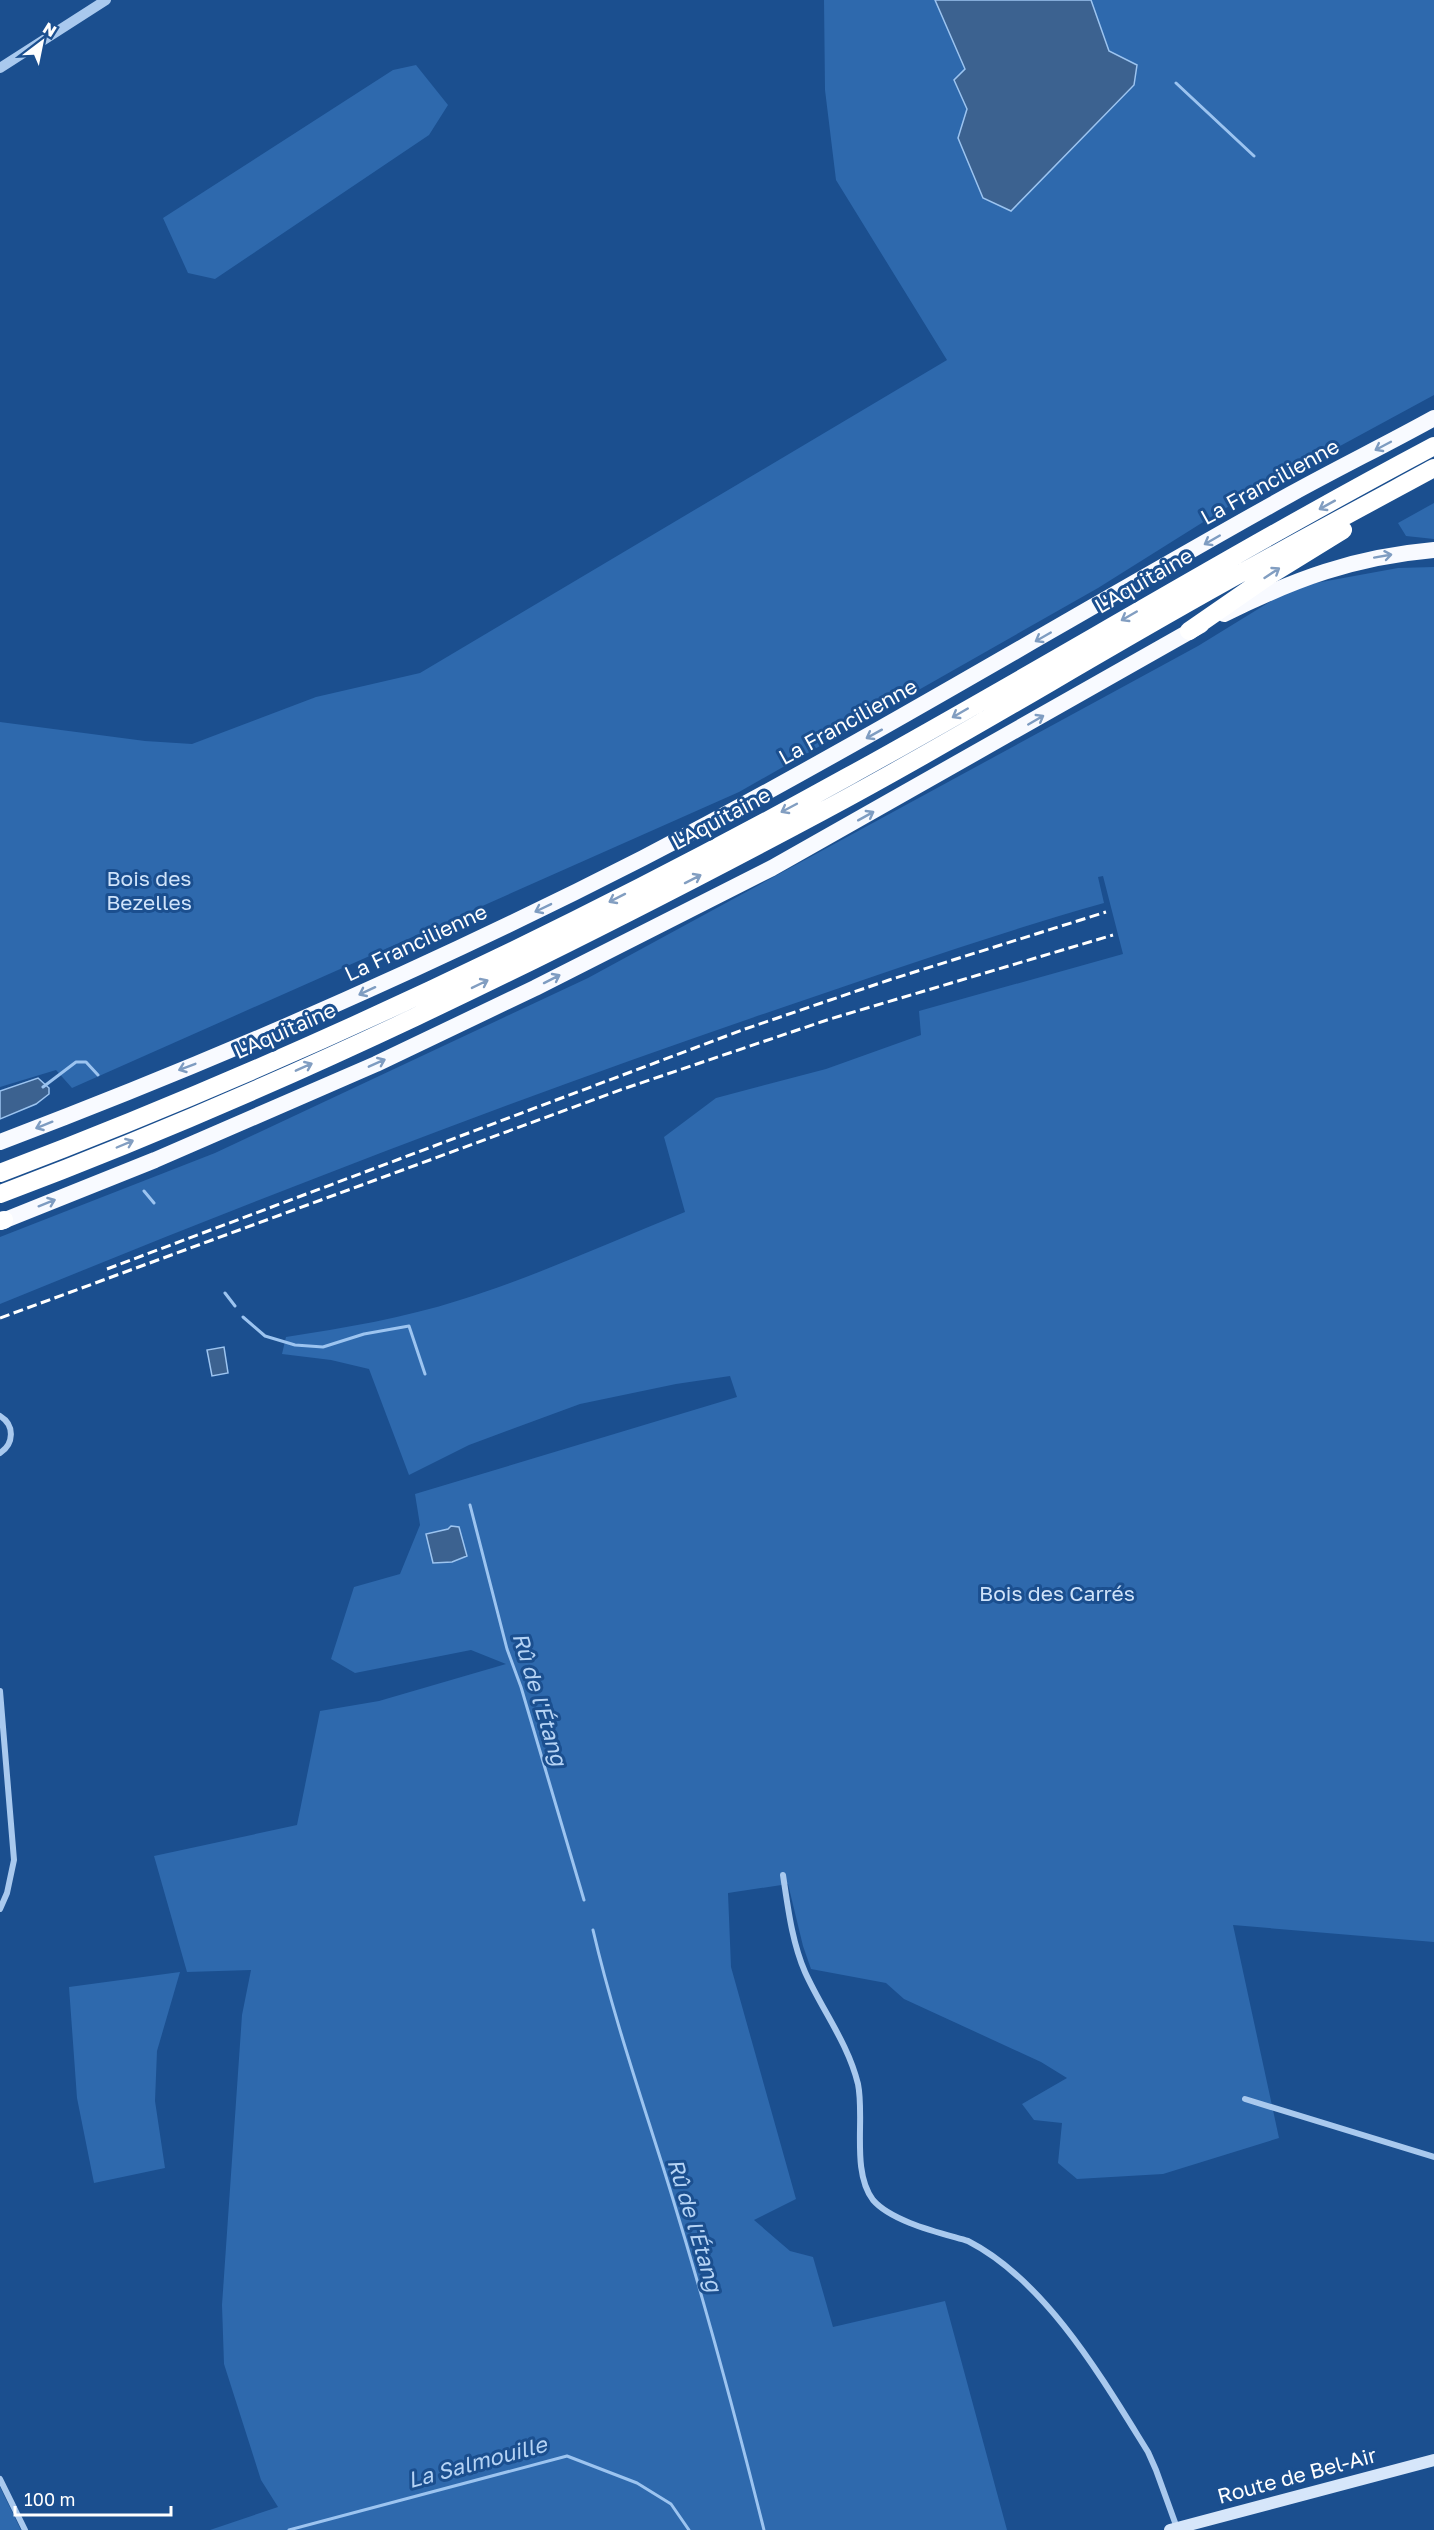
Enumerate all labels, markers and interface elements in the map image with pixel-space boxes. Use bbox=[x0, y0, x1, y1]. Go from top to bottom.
north arrow bbox=[12, 12, 72, 72]
text: N bbox=[39, 18, 60, 41]
street label: La Francilienne bbox=[1196, 432, 1343, 530]
one-way arrow bbox=[1374, 441, 1392, 452]
one-way arrow bbox=[1319, 499, 1336, 511]
one-way arrow bbox=[1204, 534, 1221, 546]
street label: L'Aquitaine bbox=[1090, 542, 1197, 619]
one-way arrow bbox=[1372, 550, 1392, 561]
one-way arrow bbox=[1263, 567, 1280, 579]
one-way arrow bbox=[1121, 610, 1138, 622]
one-way arrow bbox=[1035, 631, 1052, 643]
street label: La Francilienne bbox=[774, 672, 921, 770]
one-way arrow bbox=[952, 708, 969, 720]
one-way arrow bbox=[1026, 714, 1044, 725]
one-way arrow bbox=[865, 729, 883, 740]
street label: L'Aquitaine bbox=[666, 781, 775, 855]
one-way arrow bbox=[781, 803, 799, 814]
one-way arrow bbox=[857, 810, 874, 822]
park label: Bois des Bezelles bbox=[106, 865, 192, 915]
one-way arrow bbox=[683, 873, 701, 884]
one-way arrow bbox=[608, 893, 626, 905]
street label: La Francilienne bbox=[340, 898, 491, 986]
one-way arrow bbox=[534, 902, 552, 914]
one-way arrow bbox=[543, 972, 561, 984]
one-way arrow bbox=[471, 978, 489, 990]
one-way arrow bbox=[358, 986, 376, 997]
street label: L'Aquitaine bbox=[230, 996, 340, 1064]
one-way arrow bbox=[367, 1057, 385, 1069]
one-way arrow bbox=[294, 1061, 312, 1072]
one-way arrow bbox=[179, 1063, 197, 1074]
one-way arrow bbox=[36, 1120, 54, 1131]
one-way arrow bbox=[115, 1138, 133, 1149]
one-way arrow bbox=[37, 1197, 55, 1208]
park label: Bois des Carrés bbox=[979, 1580, 1135, 1606]
water label: Rû de l'Étang bbox=[507, 1629, 574, 1770]
water label: Rû de l'Étang bbox=[662, 2155, 729, 2296]
water label: La Salmouille bbox=[404, 2429, 551, 2493]
street label: Route de Bel-Air bbox=[1214, 2441, 1379, 2509]
scale bar bbox=[15, 2479, 171, 2517]
text: 100 m bbox=[24, 2488, 75, 2510]

